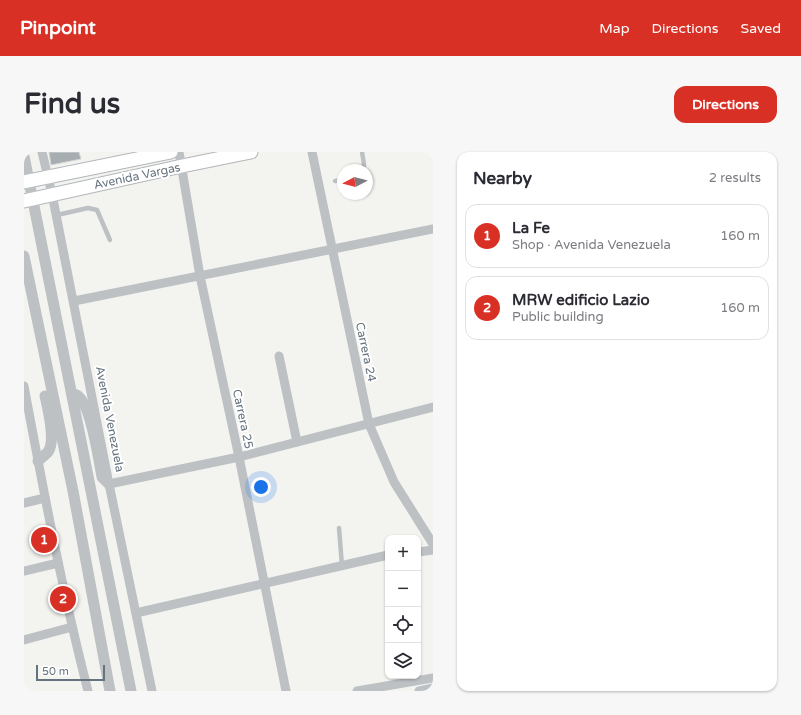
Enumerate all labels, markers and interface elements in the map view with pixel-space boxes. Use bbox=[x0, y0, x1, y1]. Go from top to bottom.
text: Pinpoint bbox=[20, 17, 96, 39]
text: Map bbox=[599, 20, 630, 37]
text: Directions bbox=[652, 20, 719, 37]
text: Saved bbox=[741, 20, 781, 37]
button: Directions bbox=[674, 86, 777, 123]
text: Find us bbox=[24, 87, 120, 121]
street label: Avenida Vargas bbox=[92, 160, 182, 192]
north arrow bbox=[337, 164, 373, 200]
text: Nearby bbox=[473, 168, 532, 189]
text: 2 results bbox=[709, 170, 761, 186]
text: La Fe bbox=[512, 219, 550, 237]
text: 1 bbox=[483, 228, 491, 244]
text: 160 m bbox=[720, 228, 760, 244]
text: Shop · Avenida Venezuela bbox=[512, 237, 671, 253]
text: MRW edificio Lazio bbox=[512, 291, 650, 309]
text: 2 bbox=[483, 300, 491, 316]
text: 160 m bbox=[720, 300, 760, 316]
text: Public building bbox=[512, 309, 604, 325]
street label: Carrera 24 bbox=[353, 321, 379, 383]
street label: Avenida Venezuela bbox=[93, 365, 127, 473]
street label: Carrera 25 bbox=[230, 388, 256, 450]
your location bbox=[251, 477, 271, 497]
pin: 1 bbox=[31, 525, 57, 555]
map controls bbox=[385, 535, 421, 679]
button: + bbox=[385, 535, 421, 571]
button: − bbox=[385, 571, 421, 607]
pin: 2 bbox=[50, 584, 76, 614]
button: locate bbox=[385, 607, 421, 643]
button: layers bbox=[385, 643, 421, 679]
scale bar bbox=[36, 663, 105, 682]
text: 50 m bbox=[42, 665, 69, 678]

